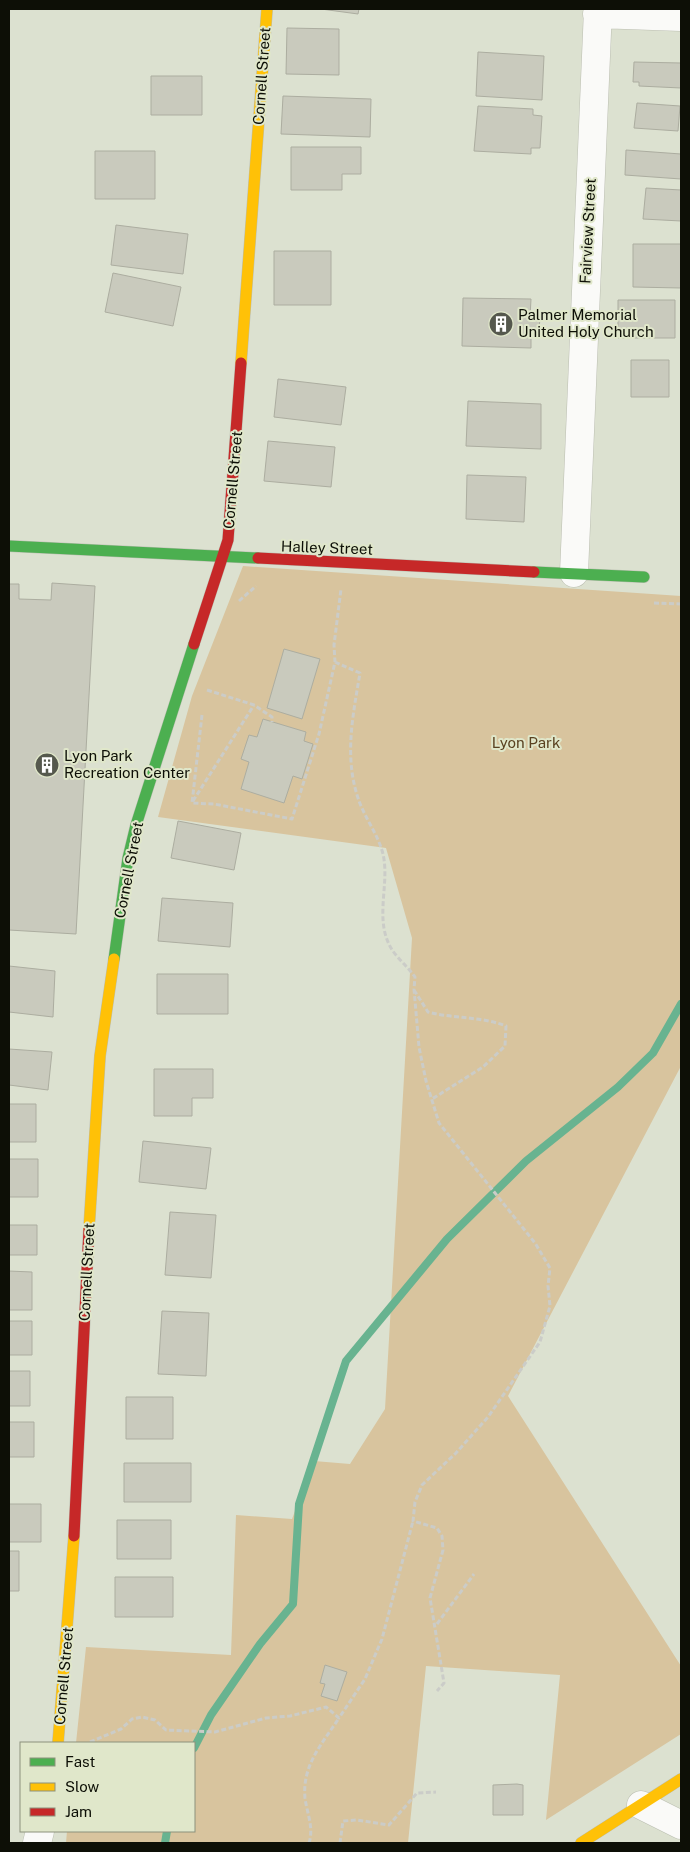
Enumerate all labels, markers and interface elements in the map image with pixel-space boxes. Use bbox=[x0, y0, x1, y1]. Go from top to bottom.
street label: Cornell Street bbox=[250, 26, 273, 126]
street label: Fairview Street bbox=[576, 178, 599, 284]
place label: Palmer Memorial United Holy Church bbox=[518, 306, 654, 340]
building icon: Palmer Memorial United Holy Church bbox=[488, 311, 514, 337]
street label: Cornell Street bbox=[220, 430, 245, 530]
street label: Halley Street bbox=[281, 537, 373, 558]
park label: Lyon Park bbox=[492, 734, 560, 751]
place label: Lyon Park Recreation Center bbox=[64, 747, 190, 781]
building icon: Lyon Park Recreation Center bbox=[34, 752, 60, 778]
street label: Cornell Street bbox=[111, 820, 146, 920]
street label: Cornell Street bbox=[75, 1222, 98, 1321]
street label: Cornell Street bbox=[51, 1626, 76, 1726]
legend bbox=[20, 1742, 195, 1832]
text: Fast bbox=[65, 1753, 95, 1770]
text: Slow bbox=[65, 1778, 100, 1795]
text: Jam bbox=[65, 1803, 92, 1820]

